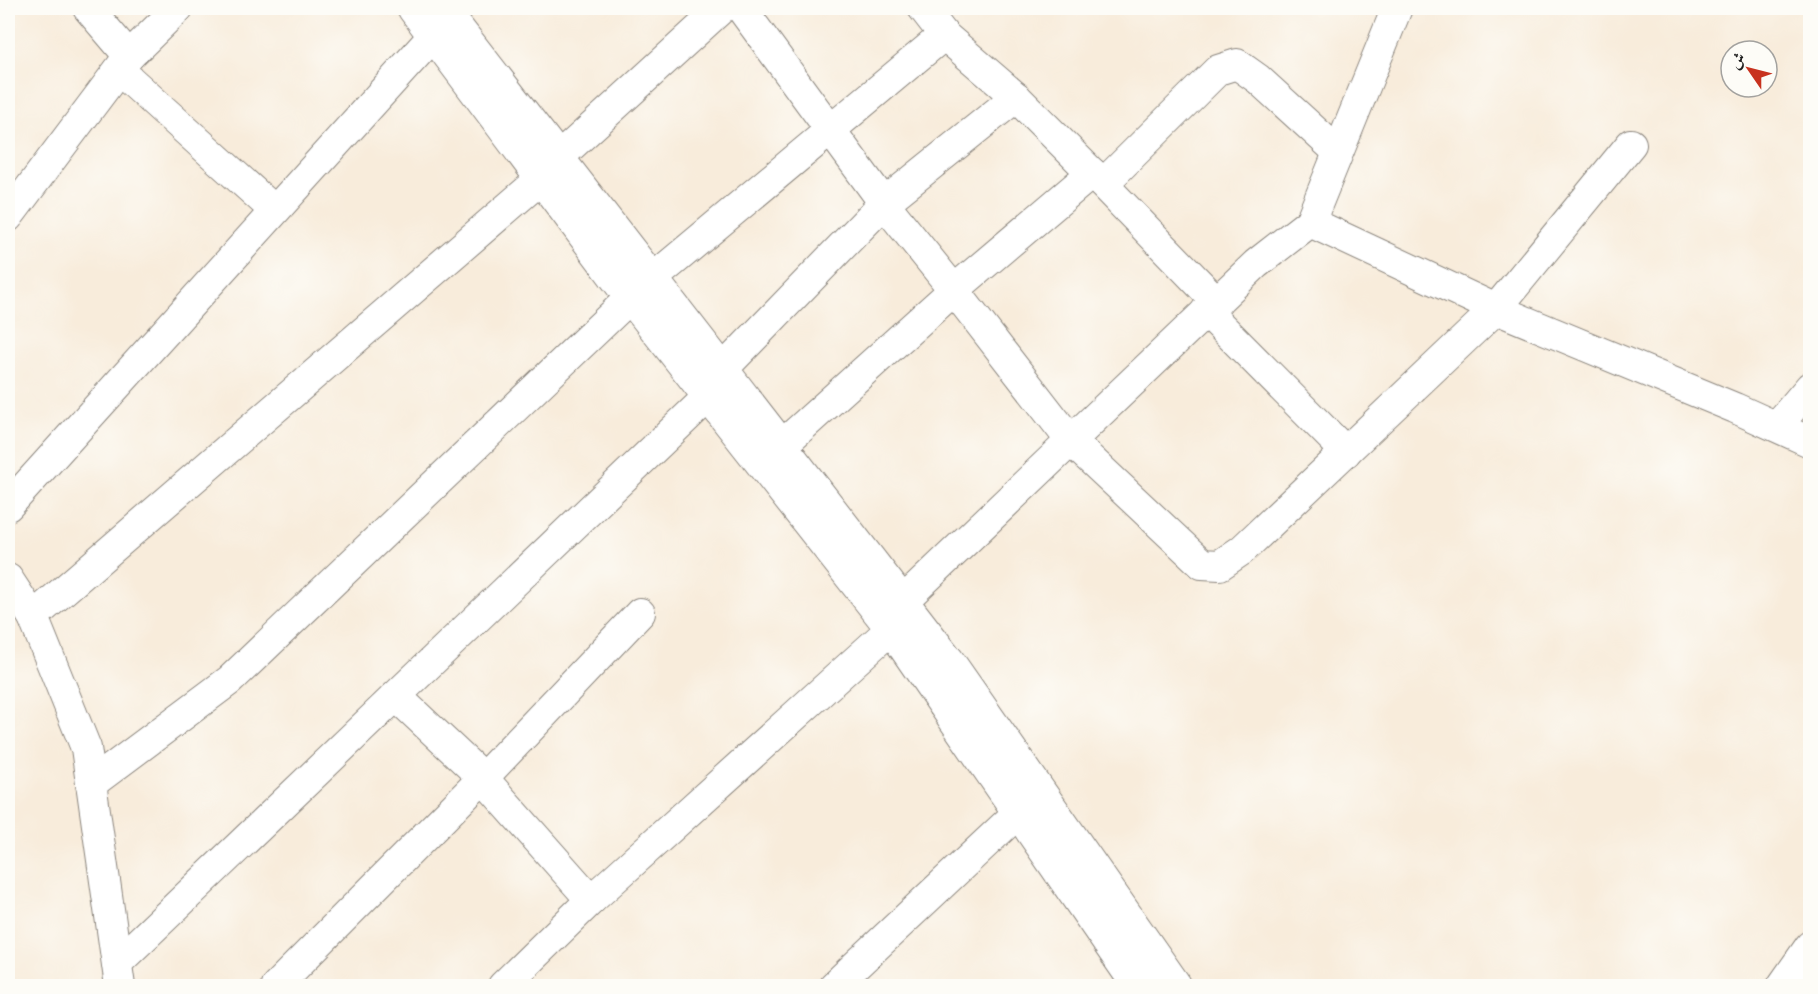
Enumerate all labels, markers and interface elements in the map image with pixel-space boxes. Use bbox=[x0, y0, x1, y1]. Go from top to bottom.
north arrow bbox=[1719, 39, 1779, 99]
text: ش bbox=[1725, 49, 1750, 73]

